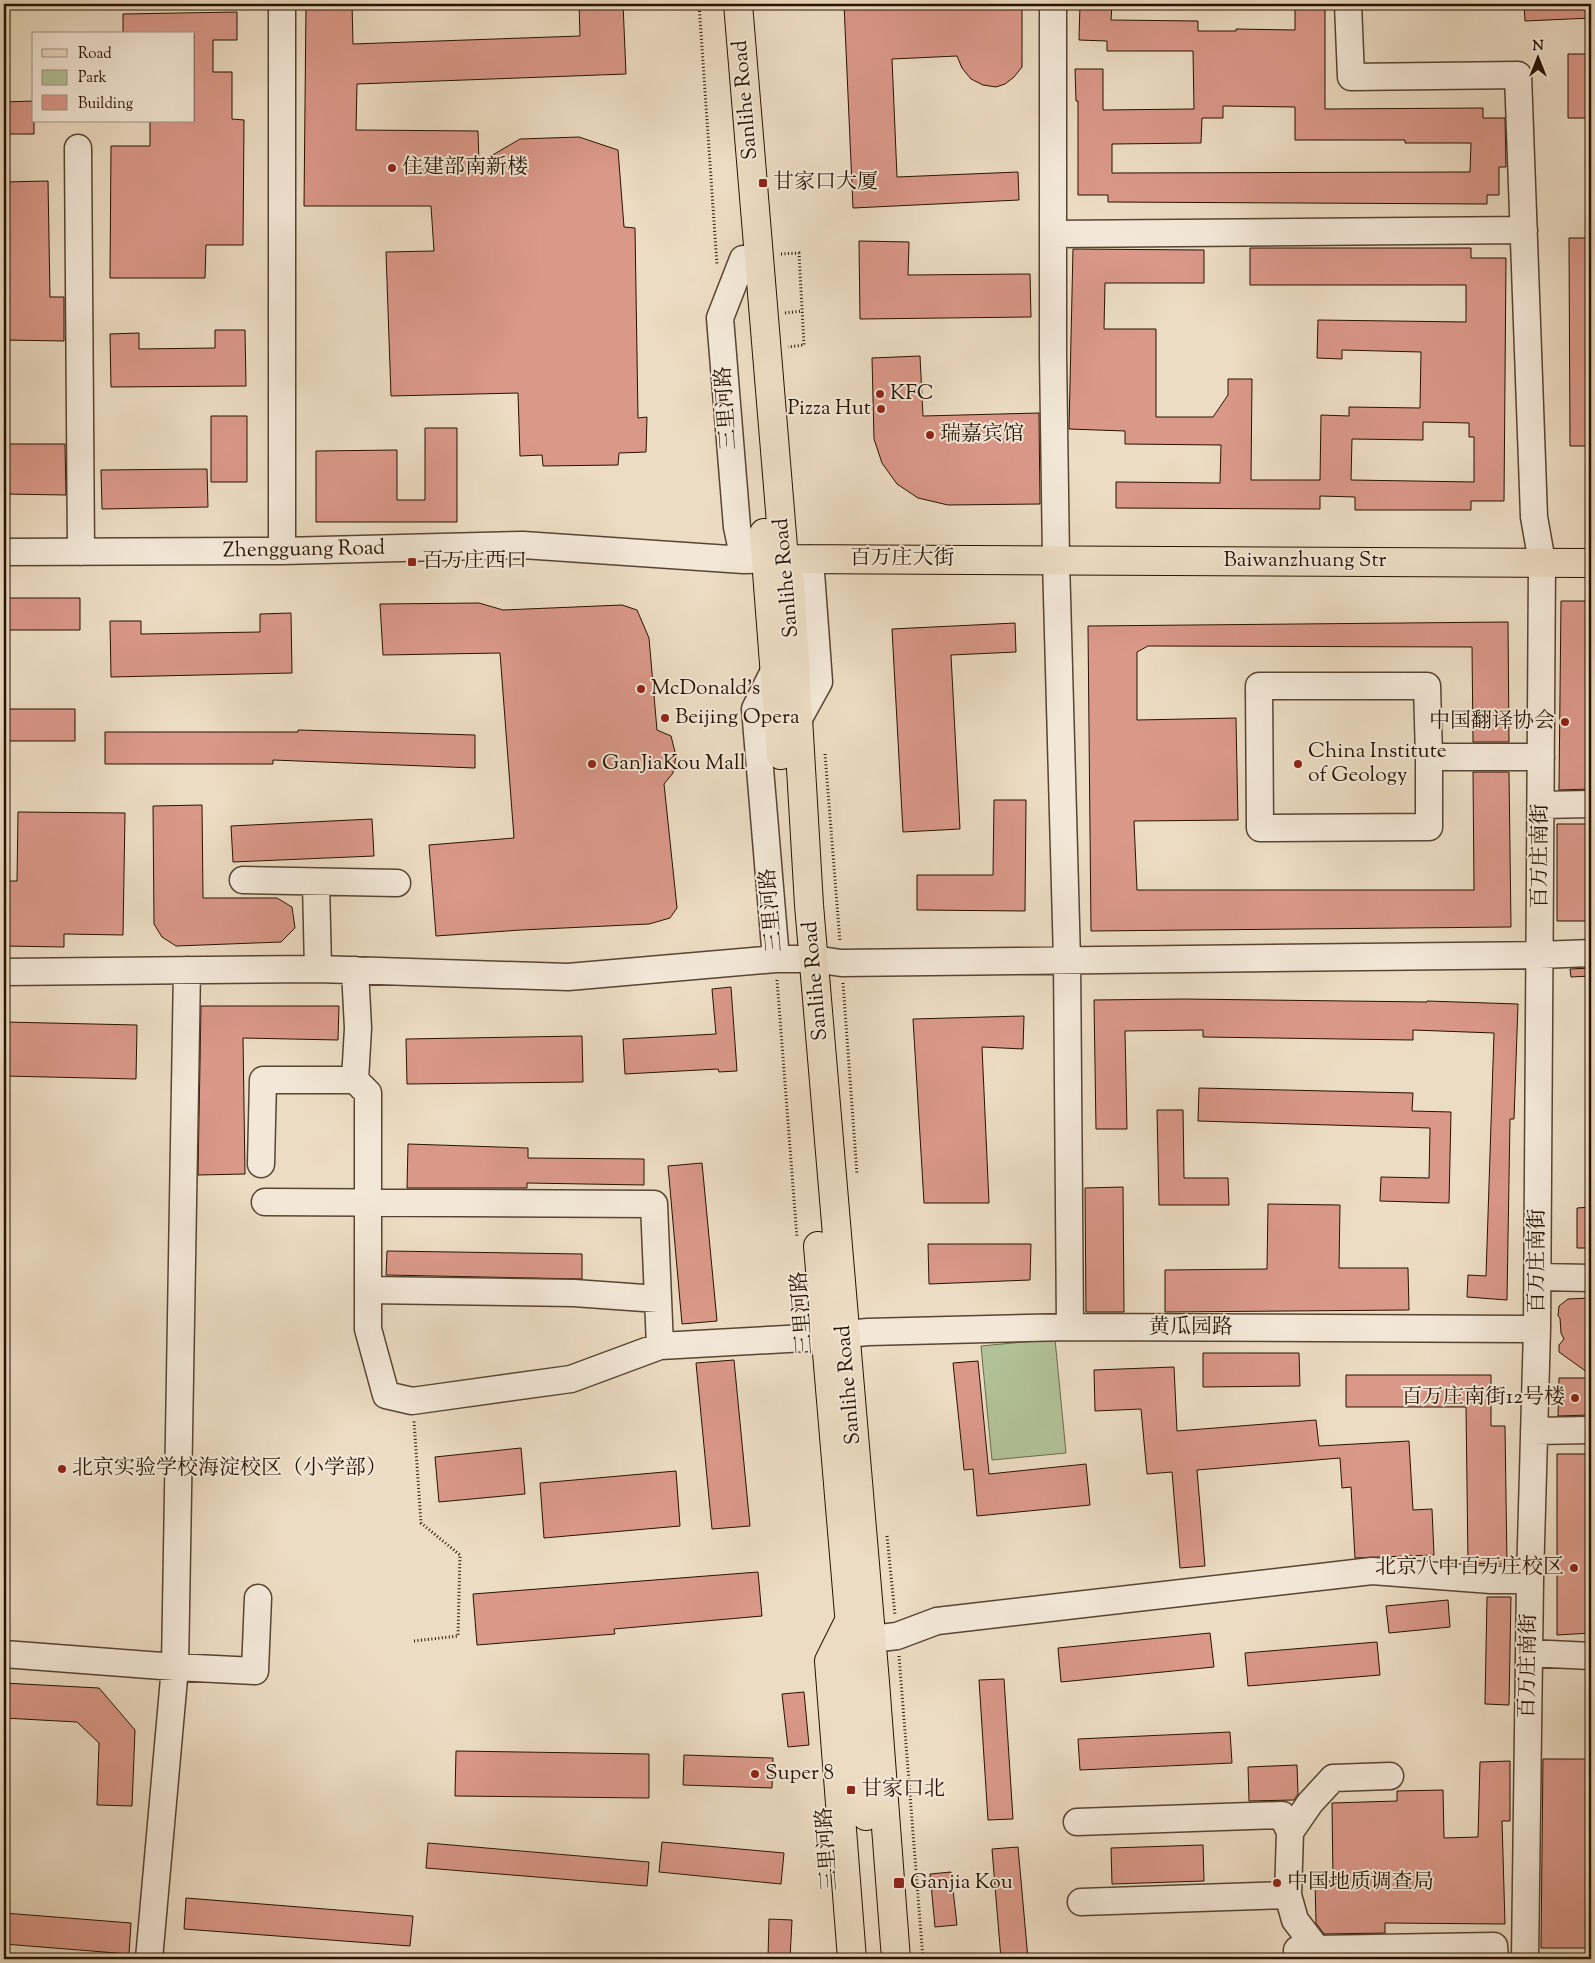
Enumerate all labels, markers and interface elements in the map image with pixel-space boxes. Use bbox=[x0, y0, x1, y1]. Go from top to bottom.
legend bbox=[32, 32, 195, 122]
north arrow bbox=[1512, 32, 1562, 82]
text: N bbox=[1532, 37, 1544, 57]
street label: Sanlihe Road bbox=[726, 39, 766, 161]
text: Road bbox=[78, 44, 112, 65]
text: Park bbox=[78, 68, 107, 89]
text: Building bbox=[78, 94, 133, 115]
place label: 住建部南新楼 bbox=[402, 153, 528, 183]
marker: 住建部南新楼 bbox=[386, 162, 398, 174]
place label: 甘家口大厦 bbox=[773, 168, 878, 198]
marker: 甘家口大厦 bbox=[757, 177, 769, 189]
street label: 三里河路 bbox=[709, 365, 745, 451]
place label: KFC bbox=[890, 379, 934, 409]
marker: KFC bbox=[874, 388, 886, 400]
place label: Pizza Hut bbox=[788, 394, 871, 424]
marker: Pizza Hut bbox=[875, 403, 887, 415]
place label: 瑞嘉宾馆 bbox=[940, 420, 1024, 450]
marker: 瑞嘉宾馆 bbox=[924, 429, 936, 441]
street label: Sanlihe Road bbox=[767, 517, 807, 639]
street label: Zhengguang Road bbox=[223, 534, 385, 566]
street label: 百万庄大街 bbox=[850, 544, 955, 574]
street label: Baiwanzhuang Str bbox=[1224, 546, 1387, 576]
place label: 百万庄西口 bbox=[422, 547, 527, 577]
marker: 百万庄西口 bbox=[406, 556, 418, 568]
place label: McDonald's bbox=[651, 674, 760, 704]
marker: McDonald's bbox=[635, 683, 647, 695]
place label: Beijing Opera bbox=[675, 703, 800, 733]
place label: 中国翻译协会 bbox=[1429, 707, 1555, 737]
marker: Beijing Opera bbox=[659, 712, 671, 724]
marker: 中国翻译协会 bbox=[1559, 716, 1571, 728]
place label: China Institute of Geology bbox=[1308, 737, 1447, 791]
place label: GanJiaKou Mall bbox=[602, 749, 746, 779]
marker: GanJiaKou Mall bbox=[586, 758, 598, 770]
marker: China Institute of Geology bbox=[1292, 758, 1304, 770]
street label: 百万庄南街 bbox=[1526, 804, 1556, 909]
street label: 三里河路 bbox=[753, 867, 791, 953]
street label: Sanlihe Road bbox=[796, 920, 836, 1042]
street label: 百万庄南街 bbox=[1523, 1209, 1553, 1314]
street label: 三里河路 bbox=[785, 1270, 821, 1356]
street label: 黄瓜园路 bbox=[1149, 1313, 1233, 1343]
street label: Sanlihe Road bbox=[829, 1324, 869, 1446]
place label: 百万庄南街12号楼 bbox=[1401, 1383, 1565, 1413]
marker: 百万庄南街12号楼 bbox=[1569, 1392, 1581, 1404]
place label: 北京实验学校海淀校区（小学部） bbox=[72, 1454, 387, 1484]
marker: 北京实验学校海淀校区（小学部） bbox=[56, 1463, 68, 1475]
place label: 北京八中百万庄校区 bbox=[1375, 1553, 1564, 1583]
marker: 北京八中百万庄校区 bbox=[1568, 1562, 1580, 1574]
street label: 百万庄南街 bbox=[1513, 1613, 1545, 1719]
place label: Super 8 bbox=[765, 1759, 834, 1789]
marker: Super 8 bbox=[749, 1768, 761, 1780]
place label: 甘家口北 bbox=[861, 1775, 945, 1805]
marker: 甘家口北 bbox=[845, 1784, 857, 1796]
street label: 三里河路 bbox=[810, 1806, 846, 1892]
place label: Ganjia Kou bbox=[910, 1868, 1013, 1898]
place label: 中国地质调查局 bbox=[1287, 1868, 1434, 1898]
marker: Ganjia Kou bbox=[892, 1876, 906, 1890]
marker: 中国地质调查局 bbox=[1271, 1877, 1283, 1889]

